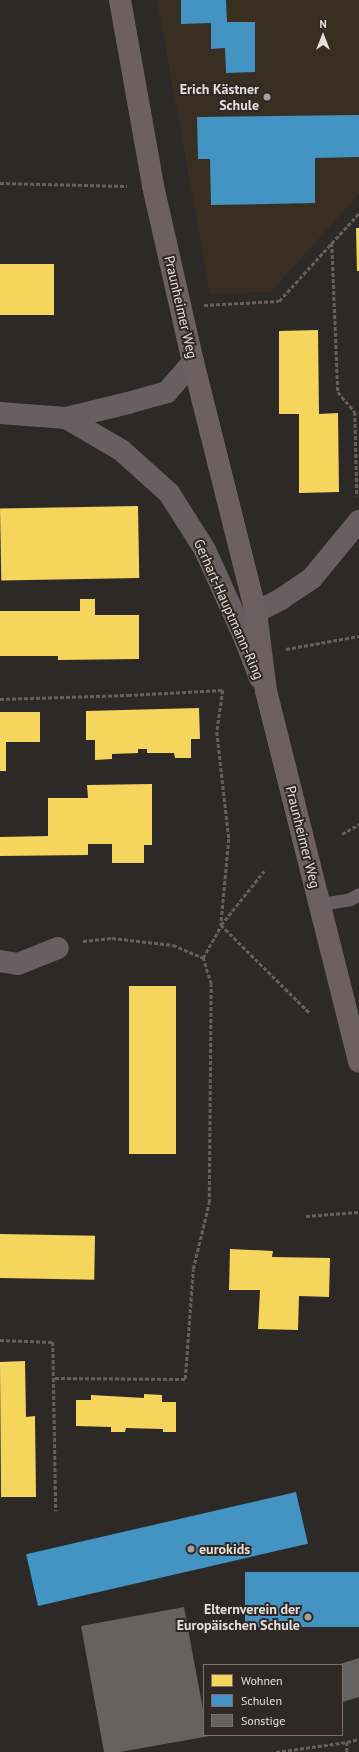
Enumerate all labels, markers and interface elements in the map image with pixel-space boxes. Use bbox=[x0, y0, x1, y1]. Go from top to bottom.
north arrow bbox=[303, 16, 343, 56]
text: N bbox=[319, 17, 327, 31]
place label: Erich Kästner Schule bbox=[180, 81, 259, 114]
marker: Erich Kästner Schule bbox=[262, 92, 272, 102]
street label: Praunheimer Weg bbox=[161, 254, 201, 360]
street label: Gerhart-Hauptmann-Ring bbox=[190, 536, 268, 682]
street label: Praunheimer Weg bbox=[282, 784, 324, 890]
place label: eurokids bbox=[199, 1541, 250, 1557]
marker: eurokids bbox=[186, 1544, 196, 1554]
place label: Elternverein der Europäischen Schule bbox=[177, 1601, 300, 1634]
marker: Elternverein der Europäischen Schule bbox=[303, 1612, 313, 1622]
legend bbox=[203, 1664, 343, 1736]
text: Wohnen bbox=[241, 1673, 283, 1688]
text: Schulen bbox=[241, 1693, 282, 1708]
text: Sonstige bbox=[241, 1713, 285, 1728]

